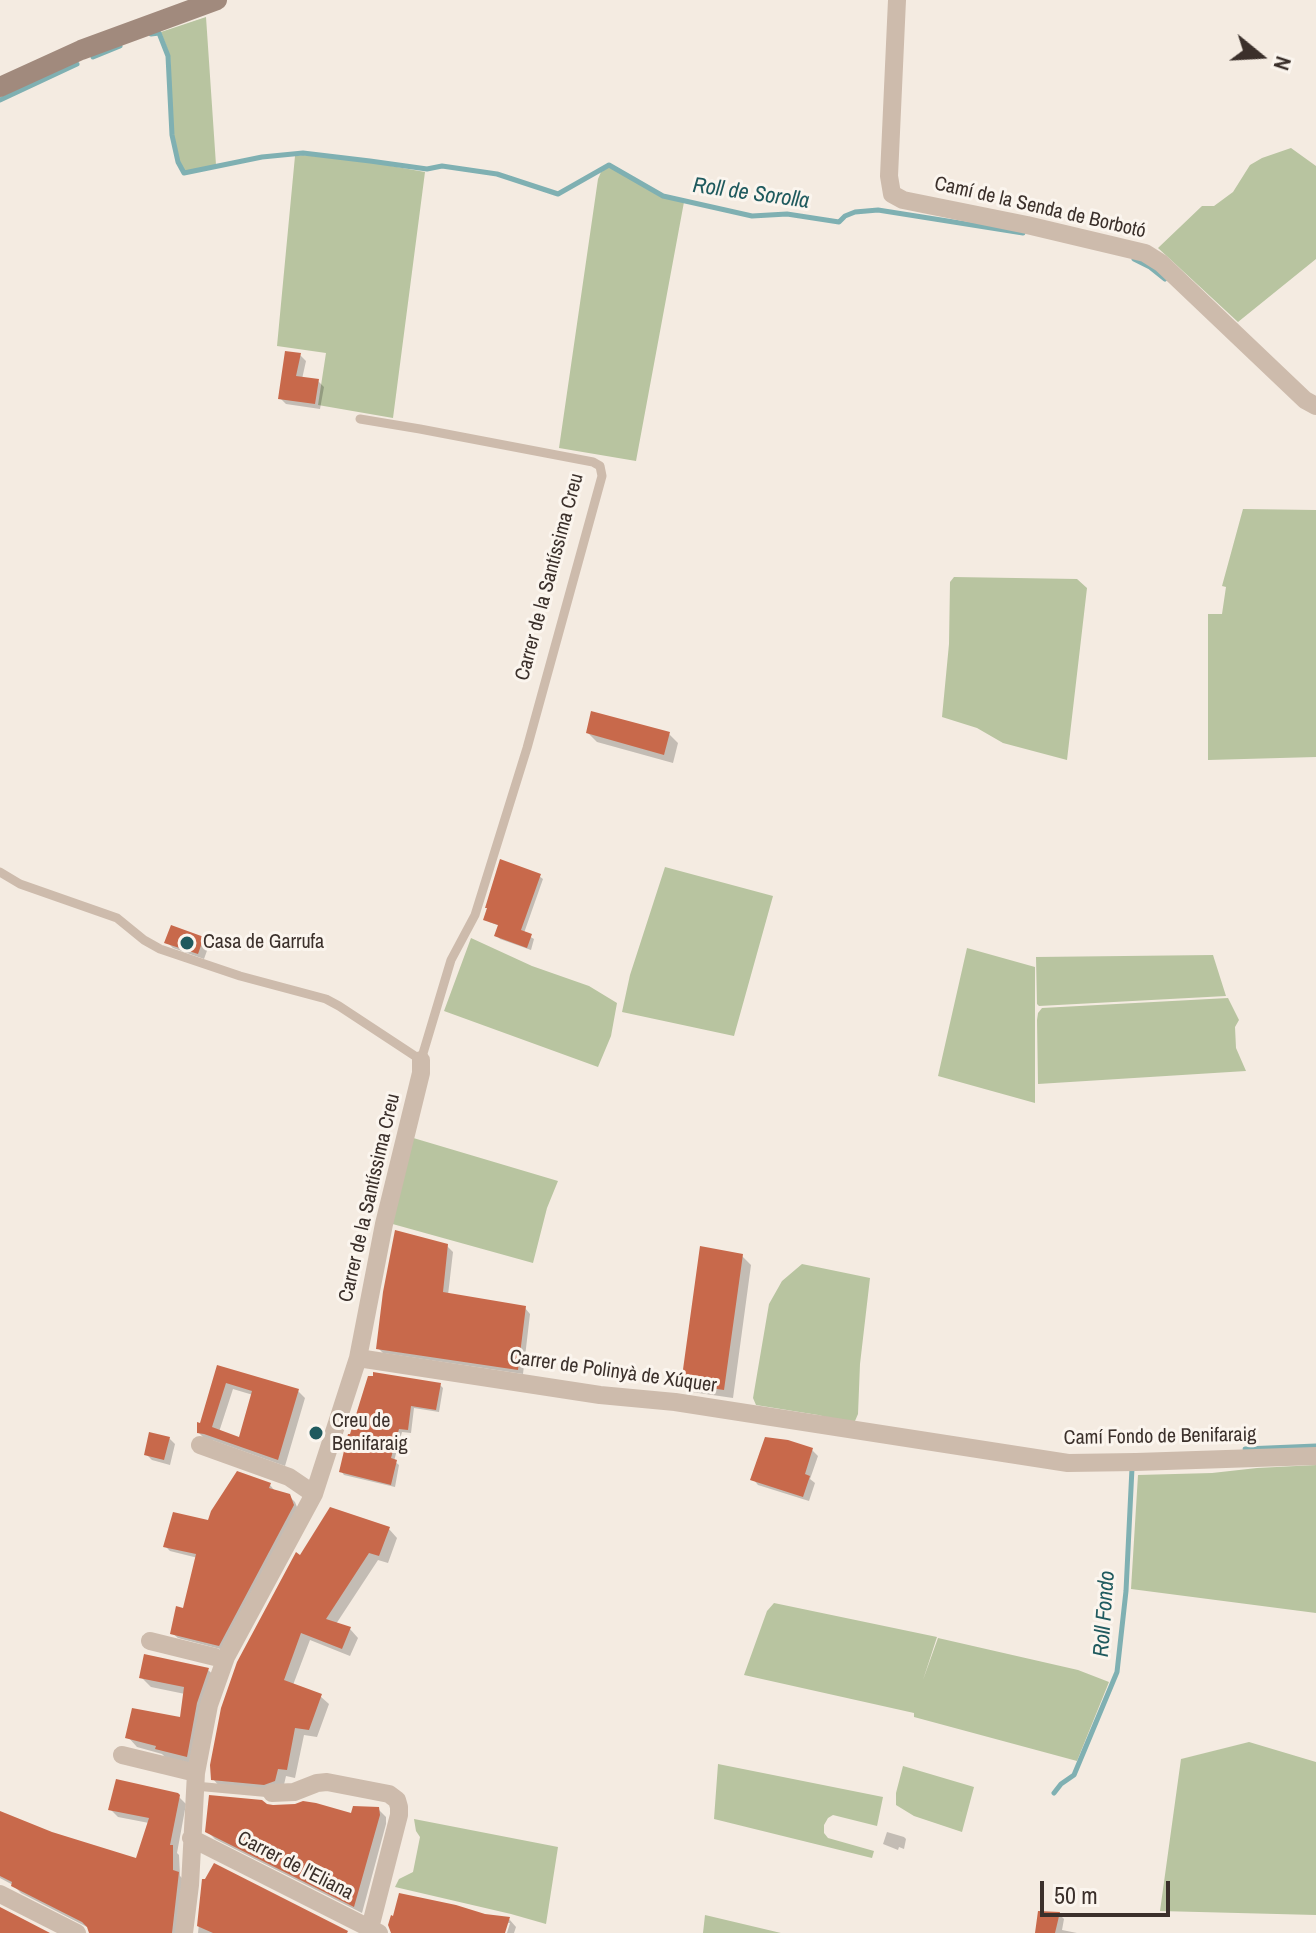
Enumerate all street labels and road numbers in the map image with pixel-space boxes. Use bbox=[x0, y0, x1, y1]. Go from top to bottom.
street label: Camí de la Senda de Borbotó bbox=[932, 172, 1148, 244]
street label: Carrer de la Santíssima Creu bbox=[511, 471, 589, 683]
street label: Carrer de la Santíssima Creu bbox=[334, 1091, 406, 1305]
street label: Carrer de Polinyà de Xúquer bbox=[508, 1346, 718, 1398]
street label: Camí Fondo de Benifaraig bbox=[1064, 1423, 1256, 1451]
street label: Carrer de l'Eliana bbox=[233, 1826, 357, 1906]

